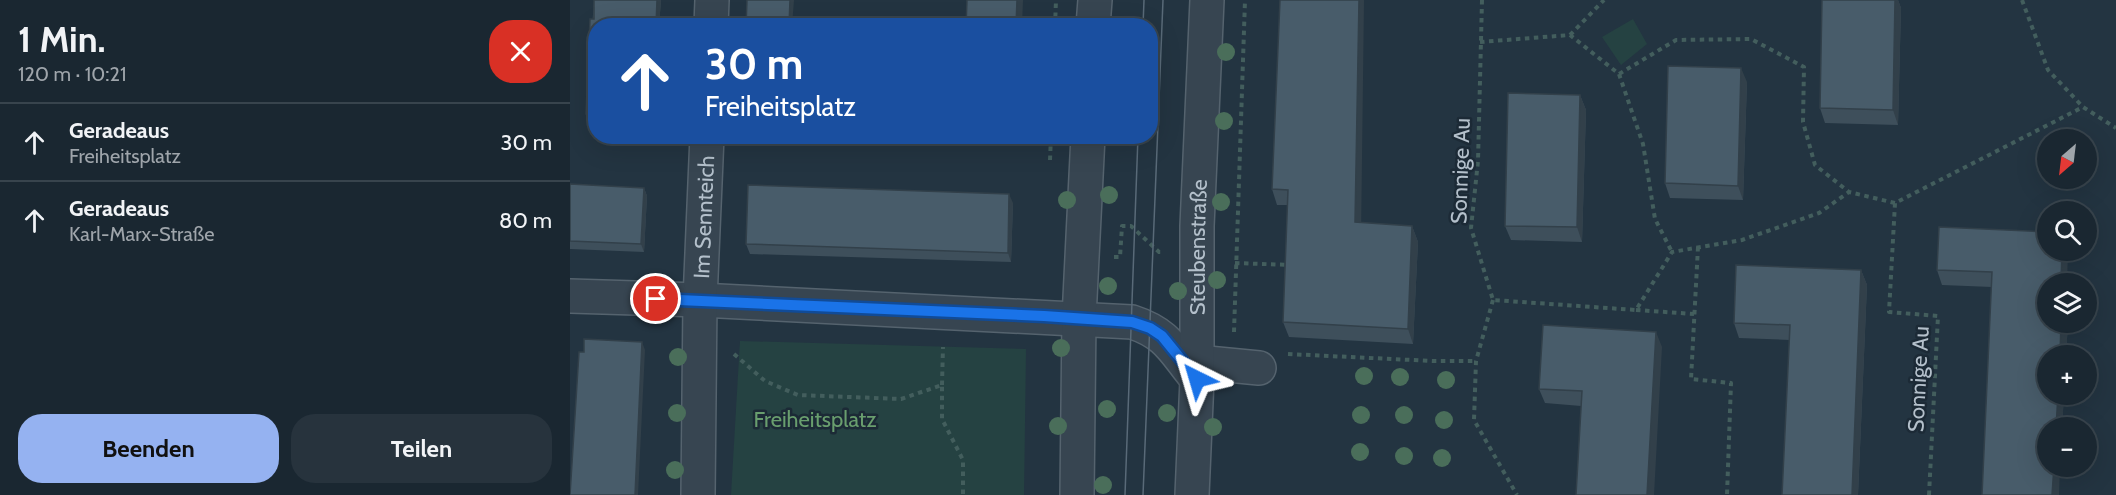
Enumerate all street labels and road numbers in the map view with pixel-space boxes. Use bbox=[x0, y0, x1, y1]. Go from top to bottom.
street label: Sonnige Au bbox=[1445, 117, 1476, 225]
street label: Im Sennteich bbox=[688, 155, 720, 279]
street label: Steubenstraße bbox=[1184, 178, 1213, 315]
street label: Sonnige Au bbox=[1902, 325, 1935, 433]

